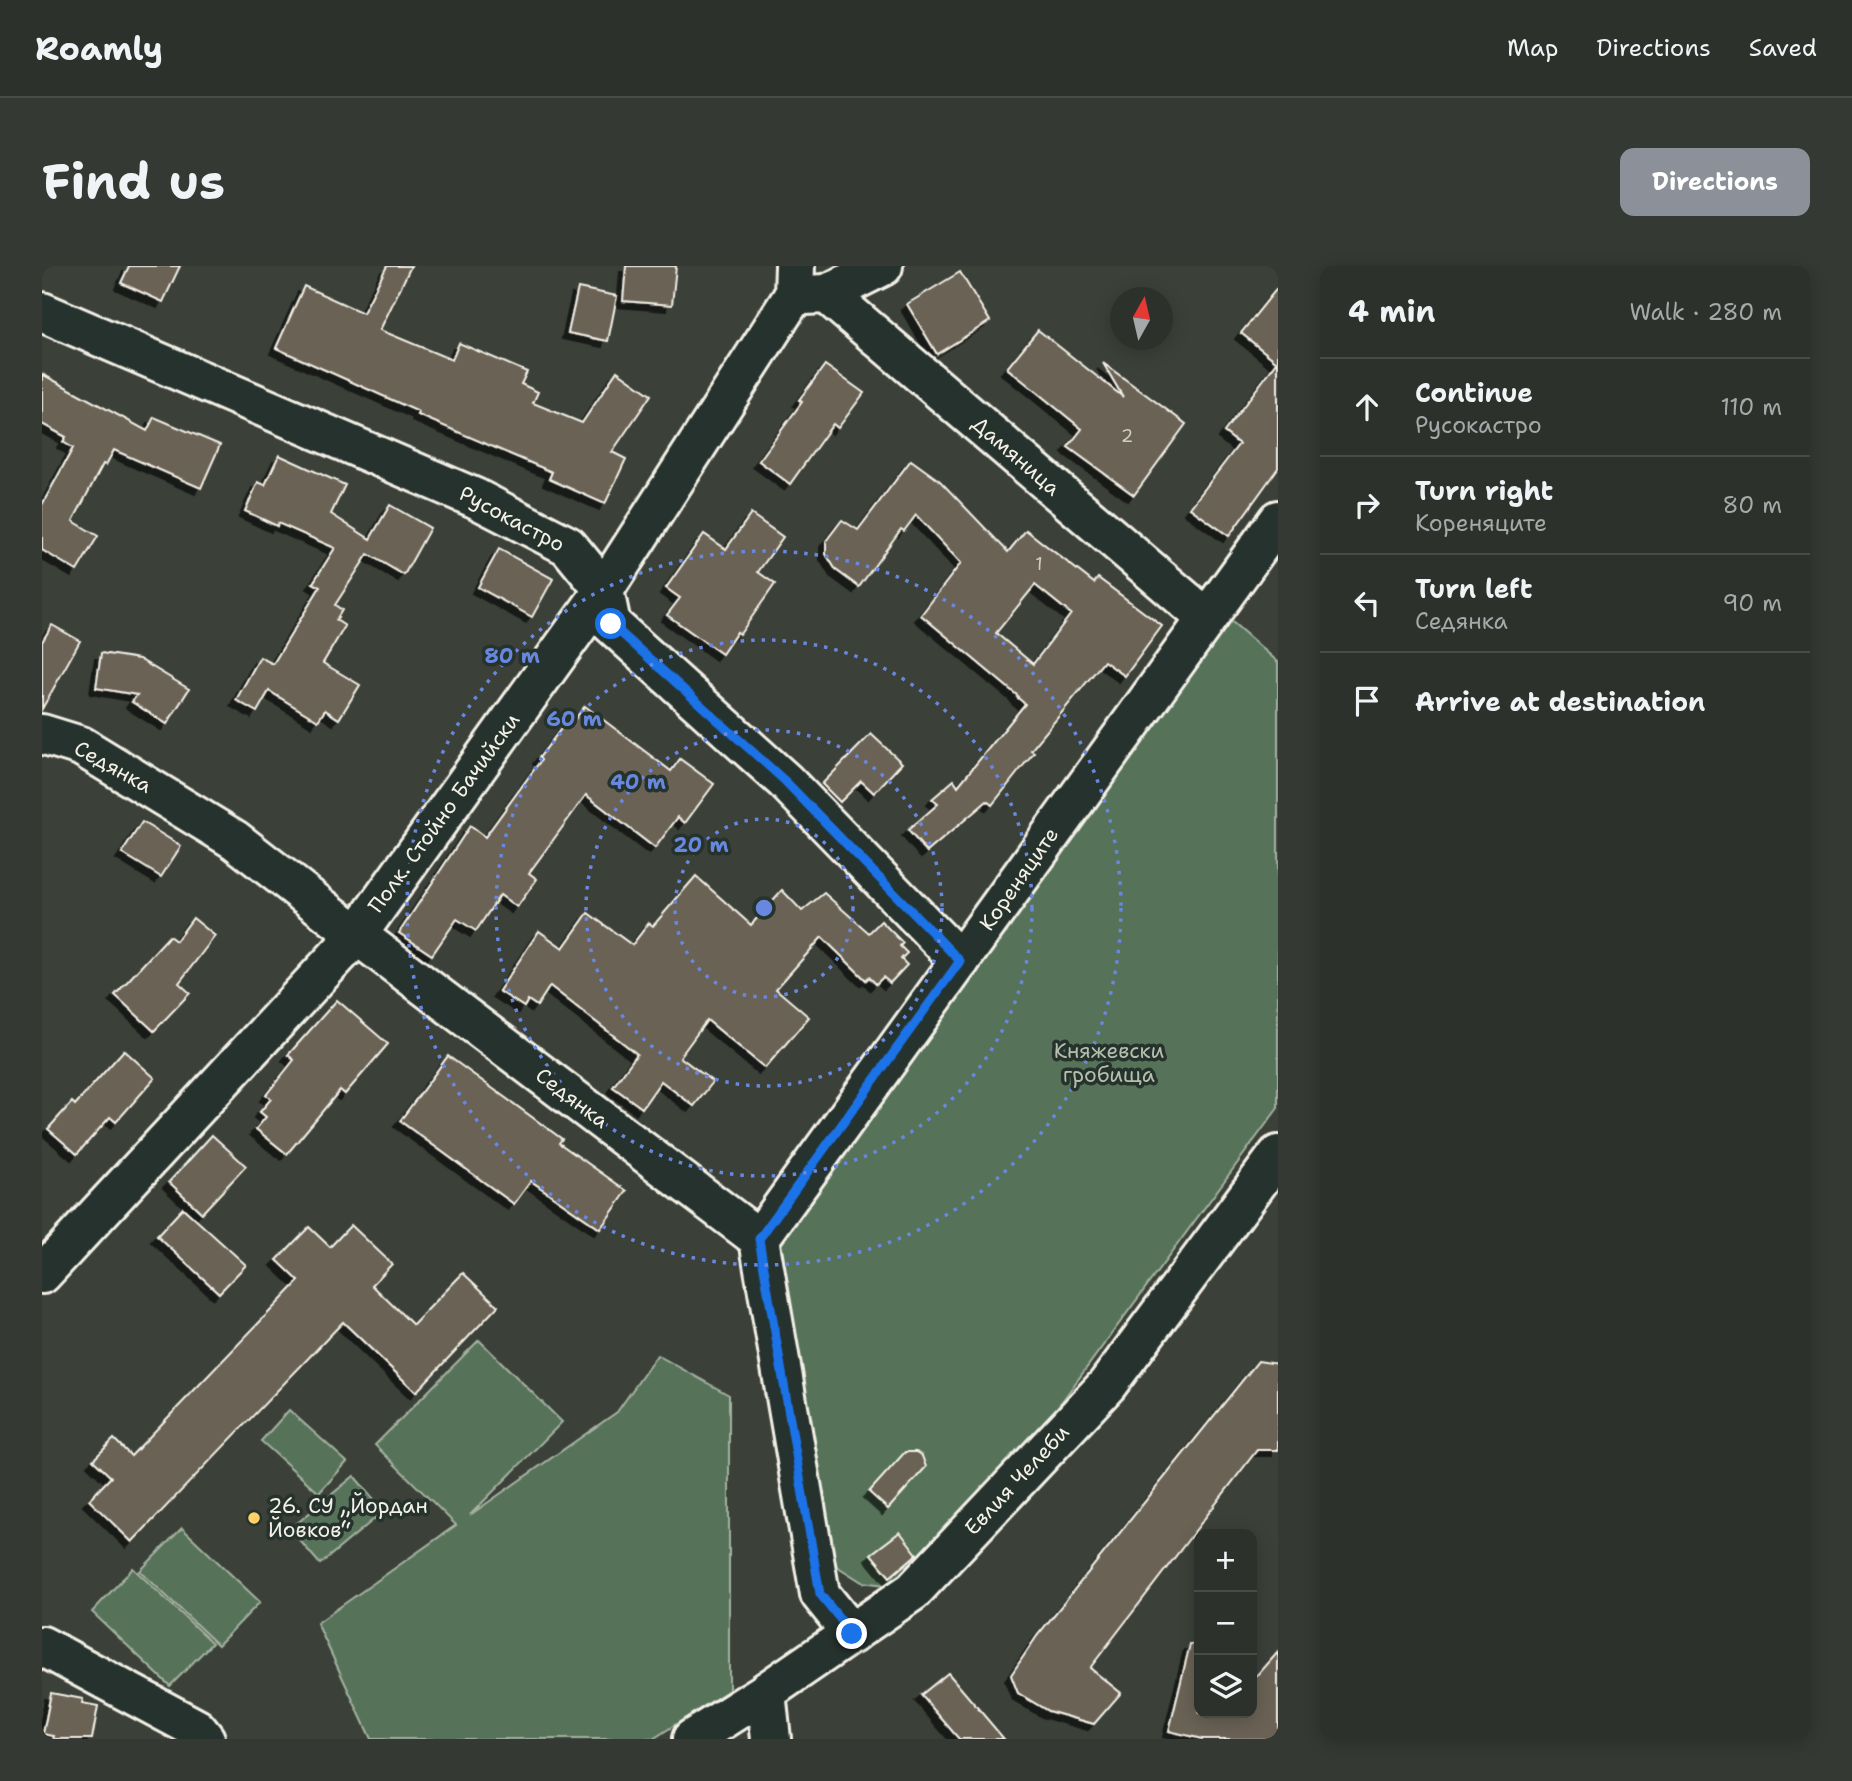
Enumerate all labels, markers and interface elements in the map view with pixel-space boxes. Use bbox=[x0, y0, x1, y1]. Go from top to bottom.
text: Roamly bbox=[35, 26, 163, 71]
text: Map bbox=[1507, 32, 1558, 64]
text: Directions bbox=[1596, 32, 1711, 64]
text: Saved bbox=[1749, 32, 1817, 64]
button: Directions bbox=[1620, 148, 1810, 216]
text: Find us bbox=[42, 149, 225, 215]
north arrow bbox=[1110, 287, 1173, 350]
text: 4 min bbox=[1348, 291, 1435, 332]
text: Walk · 280 m bbox=[1629, 297, 1782, 327]
text: Continue bbox=[1415, 375, 1533, 410]
icon: ahead bbox=[1348, 388, 1386, 426]
text: 110 m bbox=[1720, 392, 1782, 422]
street label: Дамяница bbox=[966, 410, 1066, 502]
text: Русокастро bbox=[1415, 410, 1542, 440]
house number: 2 bbox=[1121, 424, 1133, 448]
text: Turn right bbox=[1415, 473, 1553, 508]
street label: Русокастро bbox=[454, 479, 570, 559]
icon: right bbox=[1348, 486, 1386, 524]
text: 80 m bbox=[1723, 490, 1782, 520]
text: Кореняците bbox=[1415, 508, 1547, 538]
house number: 1 bbox=[1035, 552, 1043, 576]
text: Turn left bbox=[1415, 571, 1532, 606]
icon: left bbox=[1348, 584, 1386, 622]
text: 90 m bbox=[1722, 588, 1782, 618]
text: Седянка bbox=[1415, 606, 1508, 636]
route start bbox=[595, 608, 626, 639]
text: 80 m bbox=[484, 642, 540, 670]
icon: arrive bbox=[1348, 682, 1386, 720]
text: Arrive at destination bbox=[1415, 684, 1705, 719]
text: 60 m bbox=[546, 705, 602, 733]
street label: Полк. Стойно Бачийски bbox=[362, 707, 526, 919]
street label: Седянка bbox=[69, 734, 157, 800]
text: 40 m bbox=[610, 768, 666, 796]
street label: Кореняците bbox=[973, 822, 1065, 936]
text: 20 m bbox=[673, 831, 729, 859]
centre of rings bbox=[752, 896, 776, 920]
park label: Княжевски гробища bbox=[1054, 1037, 1164, 1089]
street label: Седянка bbox=[530, 1061, 614, 1135]
street label: Евлия Челеби bbox=[958, 1418, 1076, 1541]
place label: 26. СУ „Йордан Йовков“ bbox=[268, 1492, 428, 1544]
marker: 26. СУ „Йордан Йовков“ bbox=[246, 1510, 262, 1526]
map controls bbox=[1194, 1529, 1257, 1718]
button: + bbox=[1194, 1529, 1257, 1592]
button: − bbox=[1194, 1592, 1257, 1655]
route end bbox=[836, 1618, 867, 1649]
button: layers bbox=[1194, 1655, 1257, 1718]

